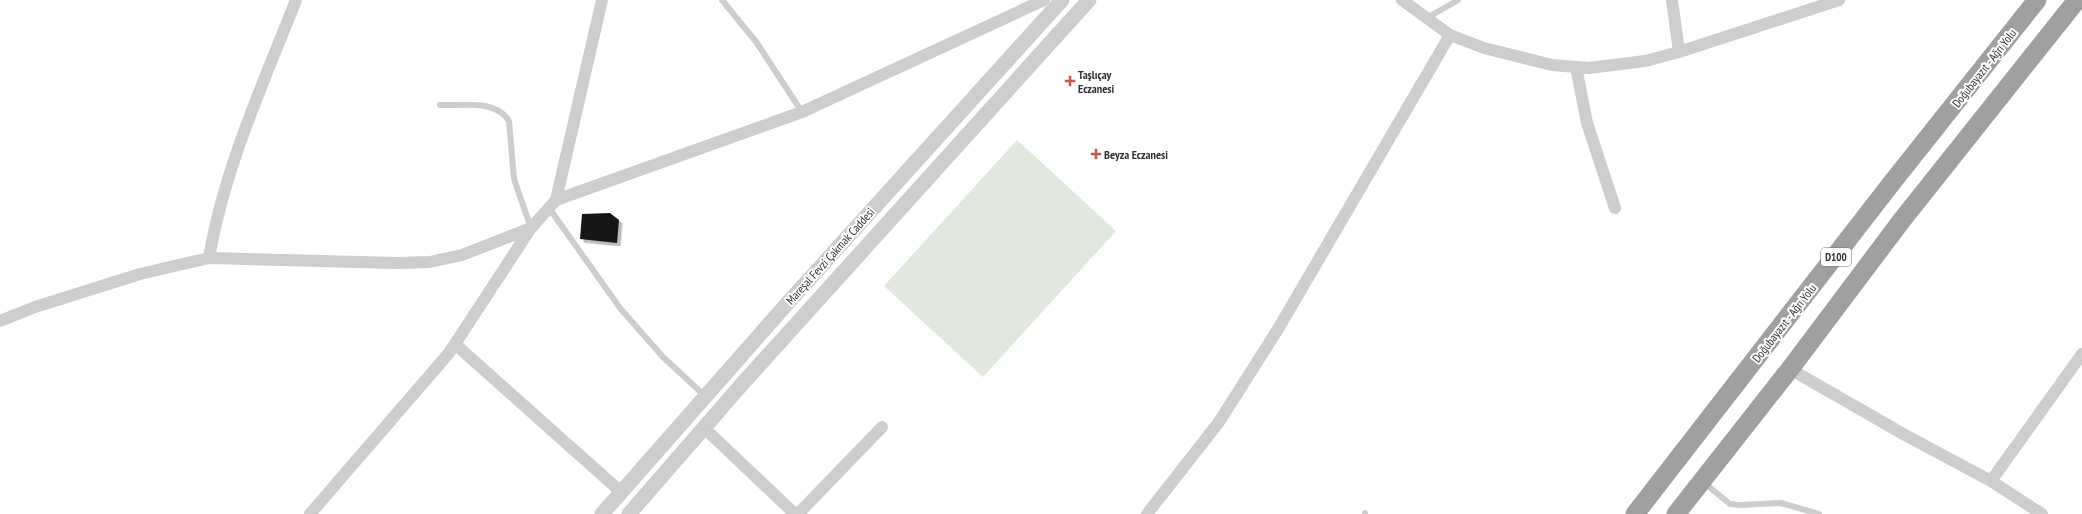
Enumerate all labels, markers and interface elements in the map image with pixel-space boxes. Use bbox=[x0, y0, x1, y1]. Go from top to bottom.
street label: Doğubayazıt - Ağrı Yolu bbox=[1949, 26, 2019, 110]
place label: Taşlıçay Eczanesi bbox=[1078, 67, 1115, 96]
marker: Taşlıçay Eczanesi bbox=[1065, 76, 1075, 86]
place label: Beyza Eczanesi bbox=[1104, 147, 1168, 162]
marker: Beyza Eczanesi bbox=[1091, 149, 1101, 159]
street label: Mareşal Fevzi Çakmak Caddesi bbox=[783, 204, 877, 308]
road number: D100 bbox=[1821, 248, 1851, 266]
street label: Doğubayazıt - Ağrı Yolu bbox=[1749, 281, 1819, 365]

